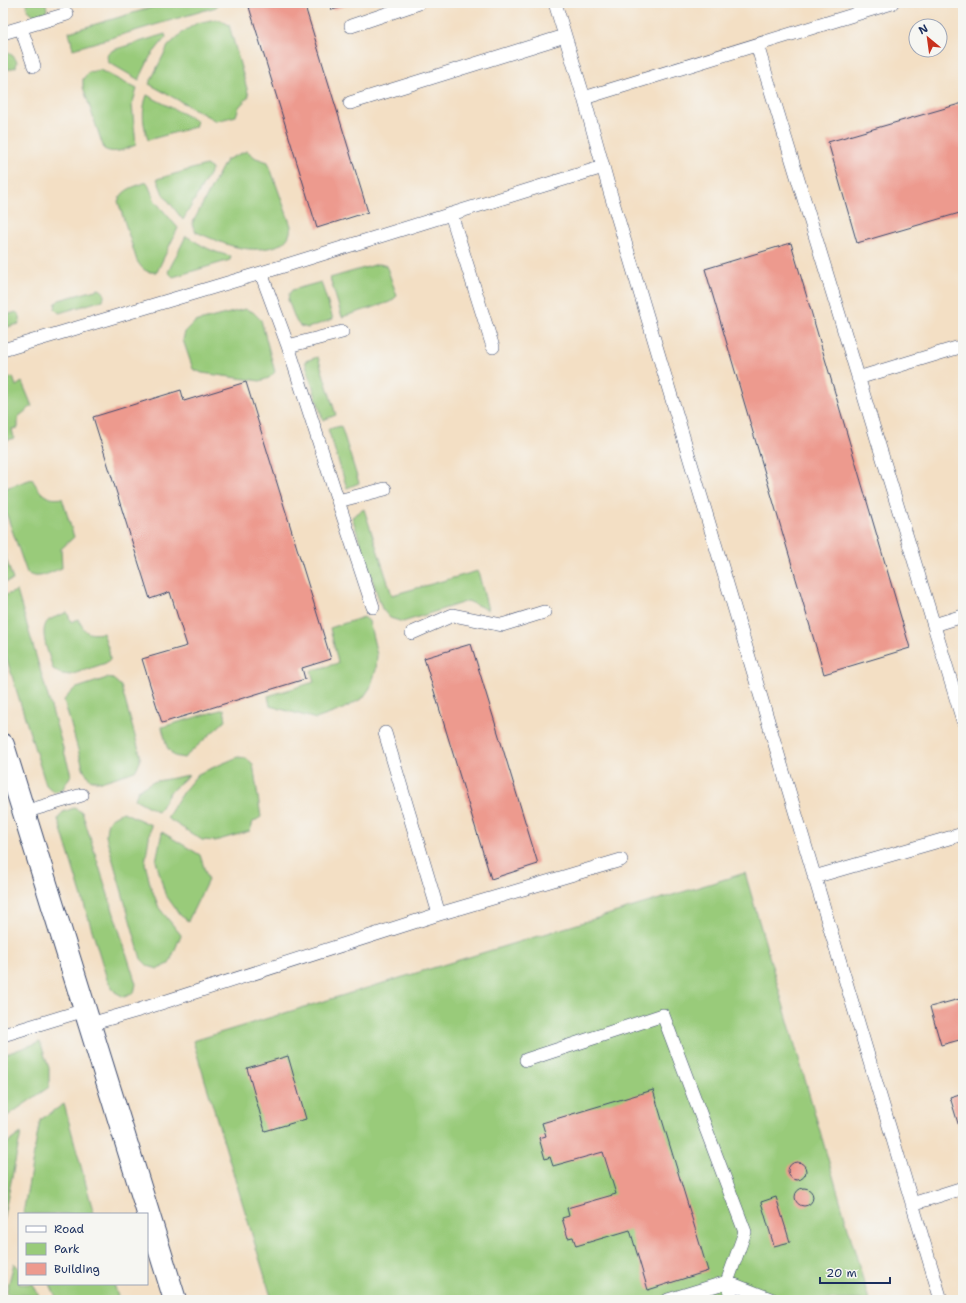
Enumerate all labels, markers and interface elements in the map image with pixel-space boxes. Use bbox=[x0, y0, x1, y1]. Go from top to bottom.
north arrow bbox=[908, 18, 948, 58]
text: N bbox=[916, 21, 931, 38]
legend bbox=[18, 1213, 148, 1285]
text: Road bbox=[54, 1221, 85, 1237]
text: Park bbox=[54, 1241, 80, 1257]
scale bar bbox=[820, 1259, 890, 1285]
text: Building bbox=[54, 1261, 100, 1277]
text: 20 m bbox=[826, 1265, 857, 1281]

